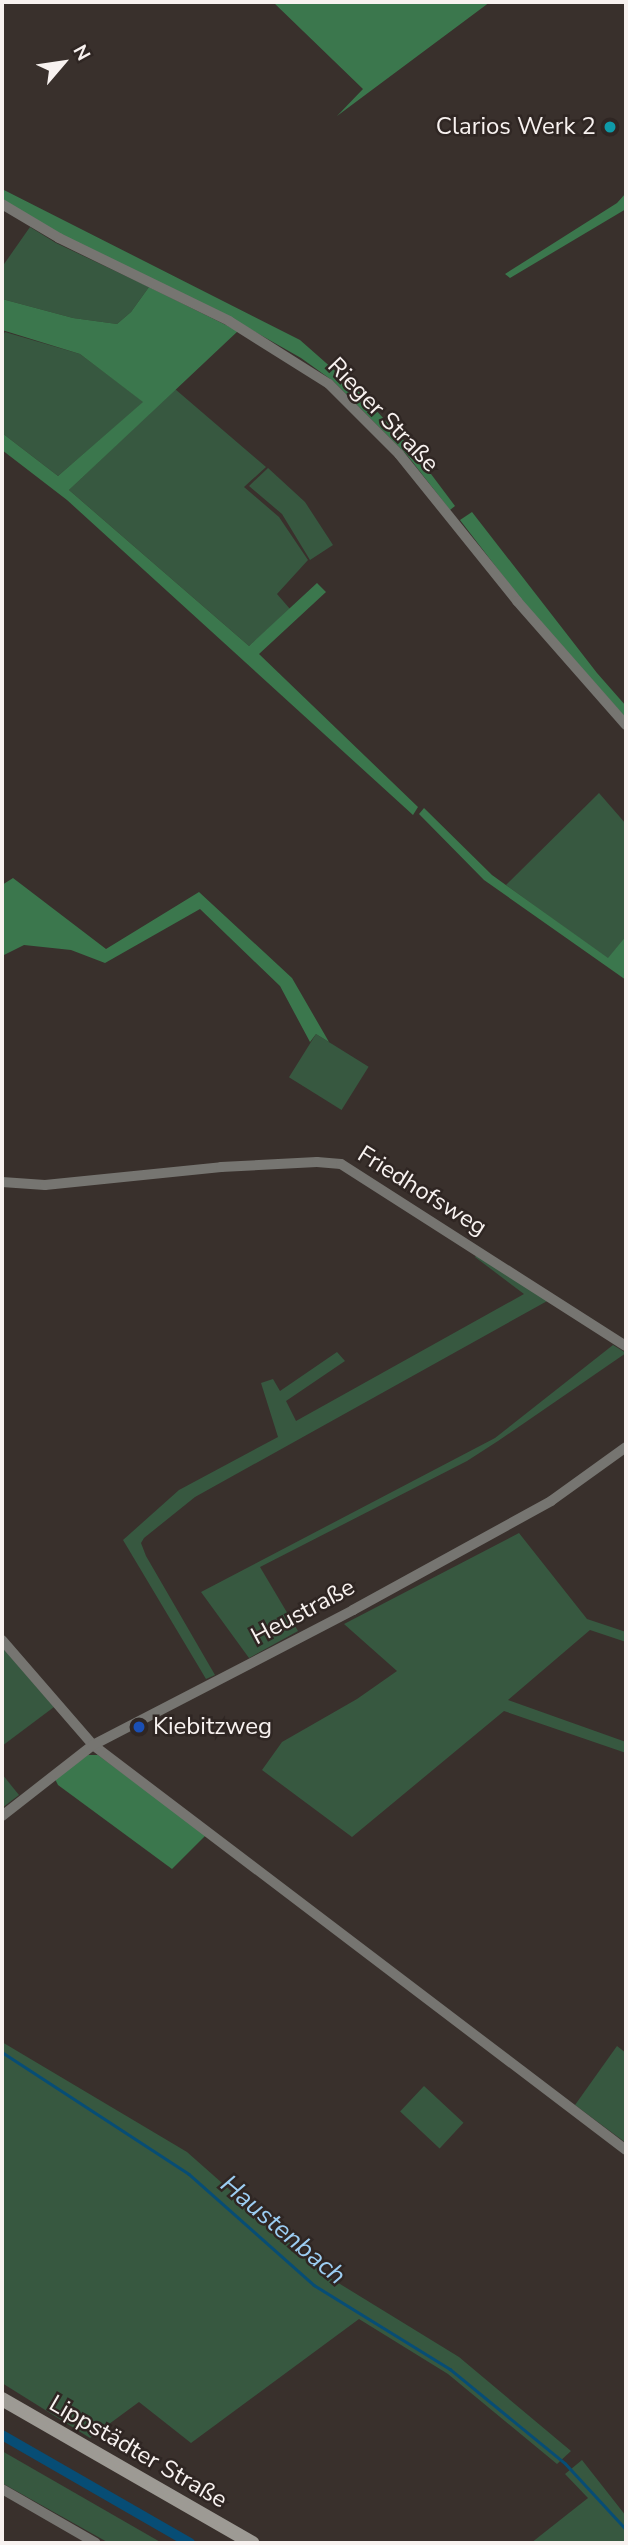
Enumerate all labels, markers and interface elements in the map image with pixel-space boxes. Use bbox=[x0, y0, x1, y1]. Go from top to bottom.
north arrow bbox=[28, 28, 98, 98]
text: N bbox=[67, 40, 96, 65]
place label: Clarios Werk 2 bbox=[436, 113, 596, 141]
marker: Clarios Werk 2 bbox=[602, 119, 618, 135]
street label: Rieger Straße bbox=[321, 352, 445, 478]
street label: Friedhofsweg bbox=[352, 1140, 492, 1242]
street label: Heustraße bbox=[246, 1573, 360, 1651]
place label: Kiebitzweg bbox=[153, 1713, 272, 1741]
marker: Kiebitzweg bbox=[131, 1719, 147, 1735]
water label: Haustenbach bbox=[214, 2169, 352, 2291]
street label: Lippstädter Straße bbox=[44, 2389, 232, 2515]

